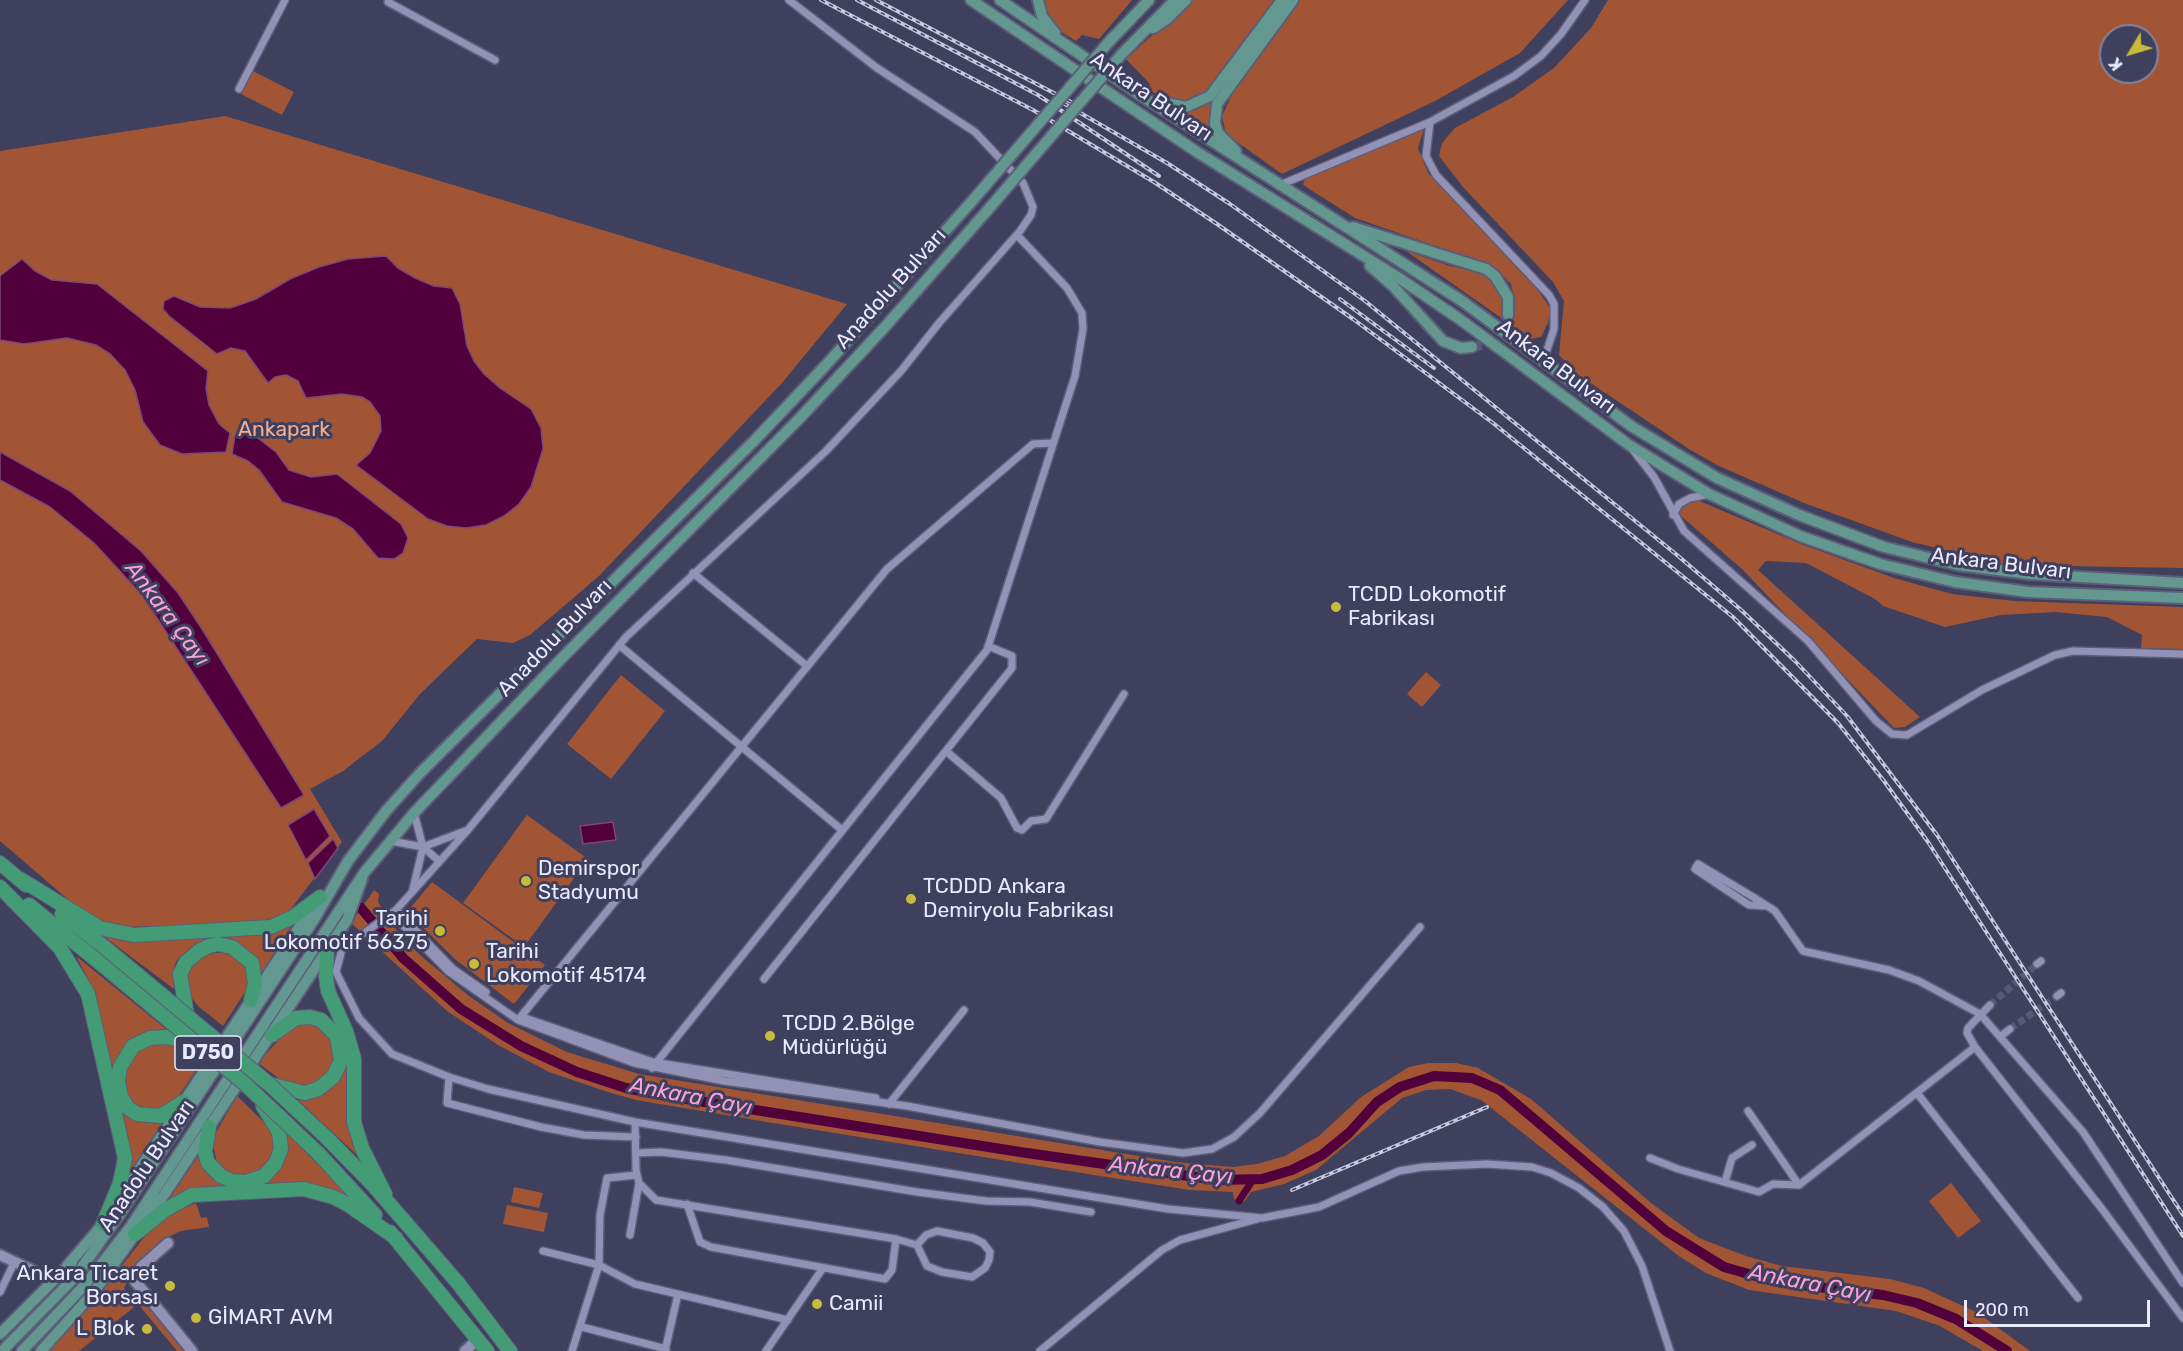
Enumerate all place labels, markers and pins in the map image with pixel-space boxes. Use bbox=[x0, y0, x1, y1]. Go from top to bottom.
place label: TCDD Lokomotif Fabrikası bbox=[1348, 582, 1506, 632]
marker: TCDD Lokomotif Fabrikası bbox=[1329, 600, 1343, 614]
place label: Demirspor Stadyumu bbox=[538, 856, 639, 906]
marker: Demirspor Stadyumu bbox=[519, 874, 533, 888]
place label: TCDDD Ankara Demiryolu Fabrikası bbox=[923, 874, 1114, 924]
marker: TCDDD Ankara Demiryolu Fabrikası bbox=[904, 892, 918, 906]
place label: Tarihi Lokomotif 56375 bbox=[264, 906, 428, 956]
marker: Tarihi Lokomotif 56375 bbox=[433, 924, 447, 938]
place label: Tarihi Lokomotif 45174 bbox=[486, 939, 646, 989]
marker: Tarihi Lokomotif 45174 bbox=[467, 957, 481, 971]
place label: TCDD 2.Bölge Müdürlüğü bbox=[782, 1011, 915, 1061]
marker: TCDD 2.Bölge Müdürlüğü bbox=[763, 1029, 777, 1043]
place label: Ankara Ticaret Borsası bbox=[16, 1261, 158, 1311]
marker: Ankara Ticaret Borsası bbox=[163, 1279, 177, 1293]
place label: Camii bbox=[829, 1291, 883, 1317]
marker: Camii bbox=[810, 1297, 824, 1311]
place label: GİMART AVM bbox=[208, 1305, 333, 1331]
marker: GİMART AVM bbox=[189, 1311, 203, 1325]
place label: L Blok bbox=[76, 1316, 135, 1342]
marker: L Blok bbox=[140, 1322, 154, 1336]

